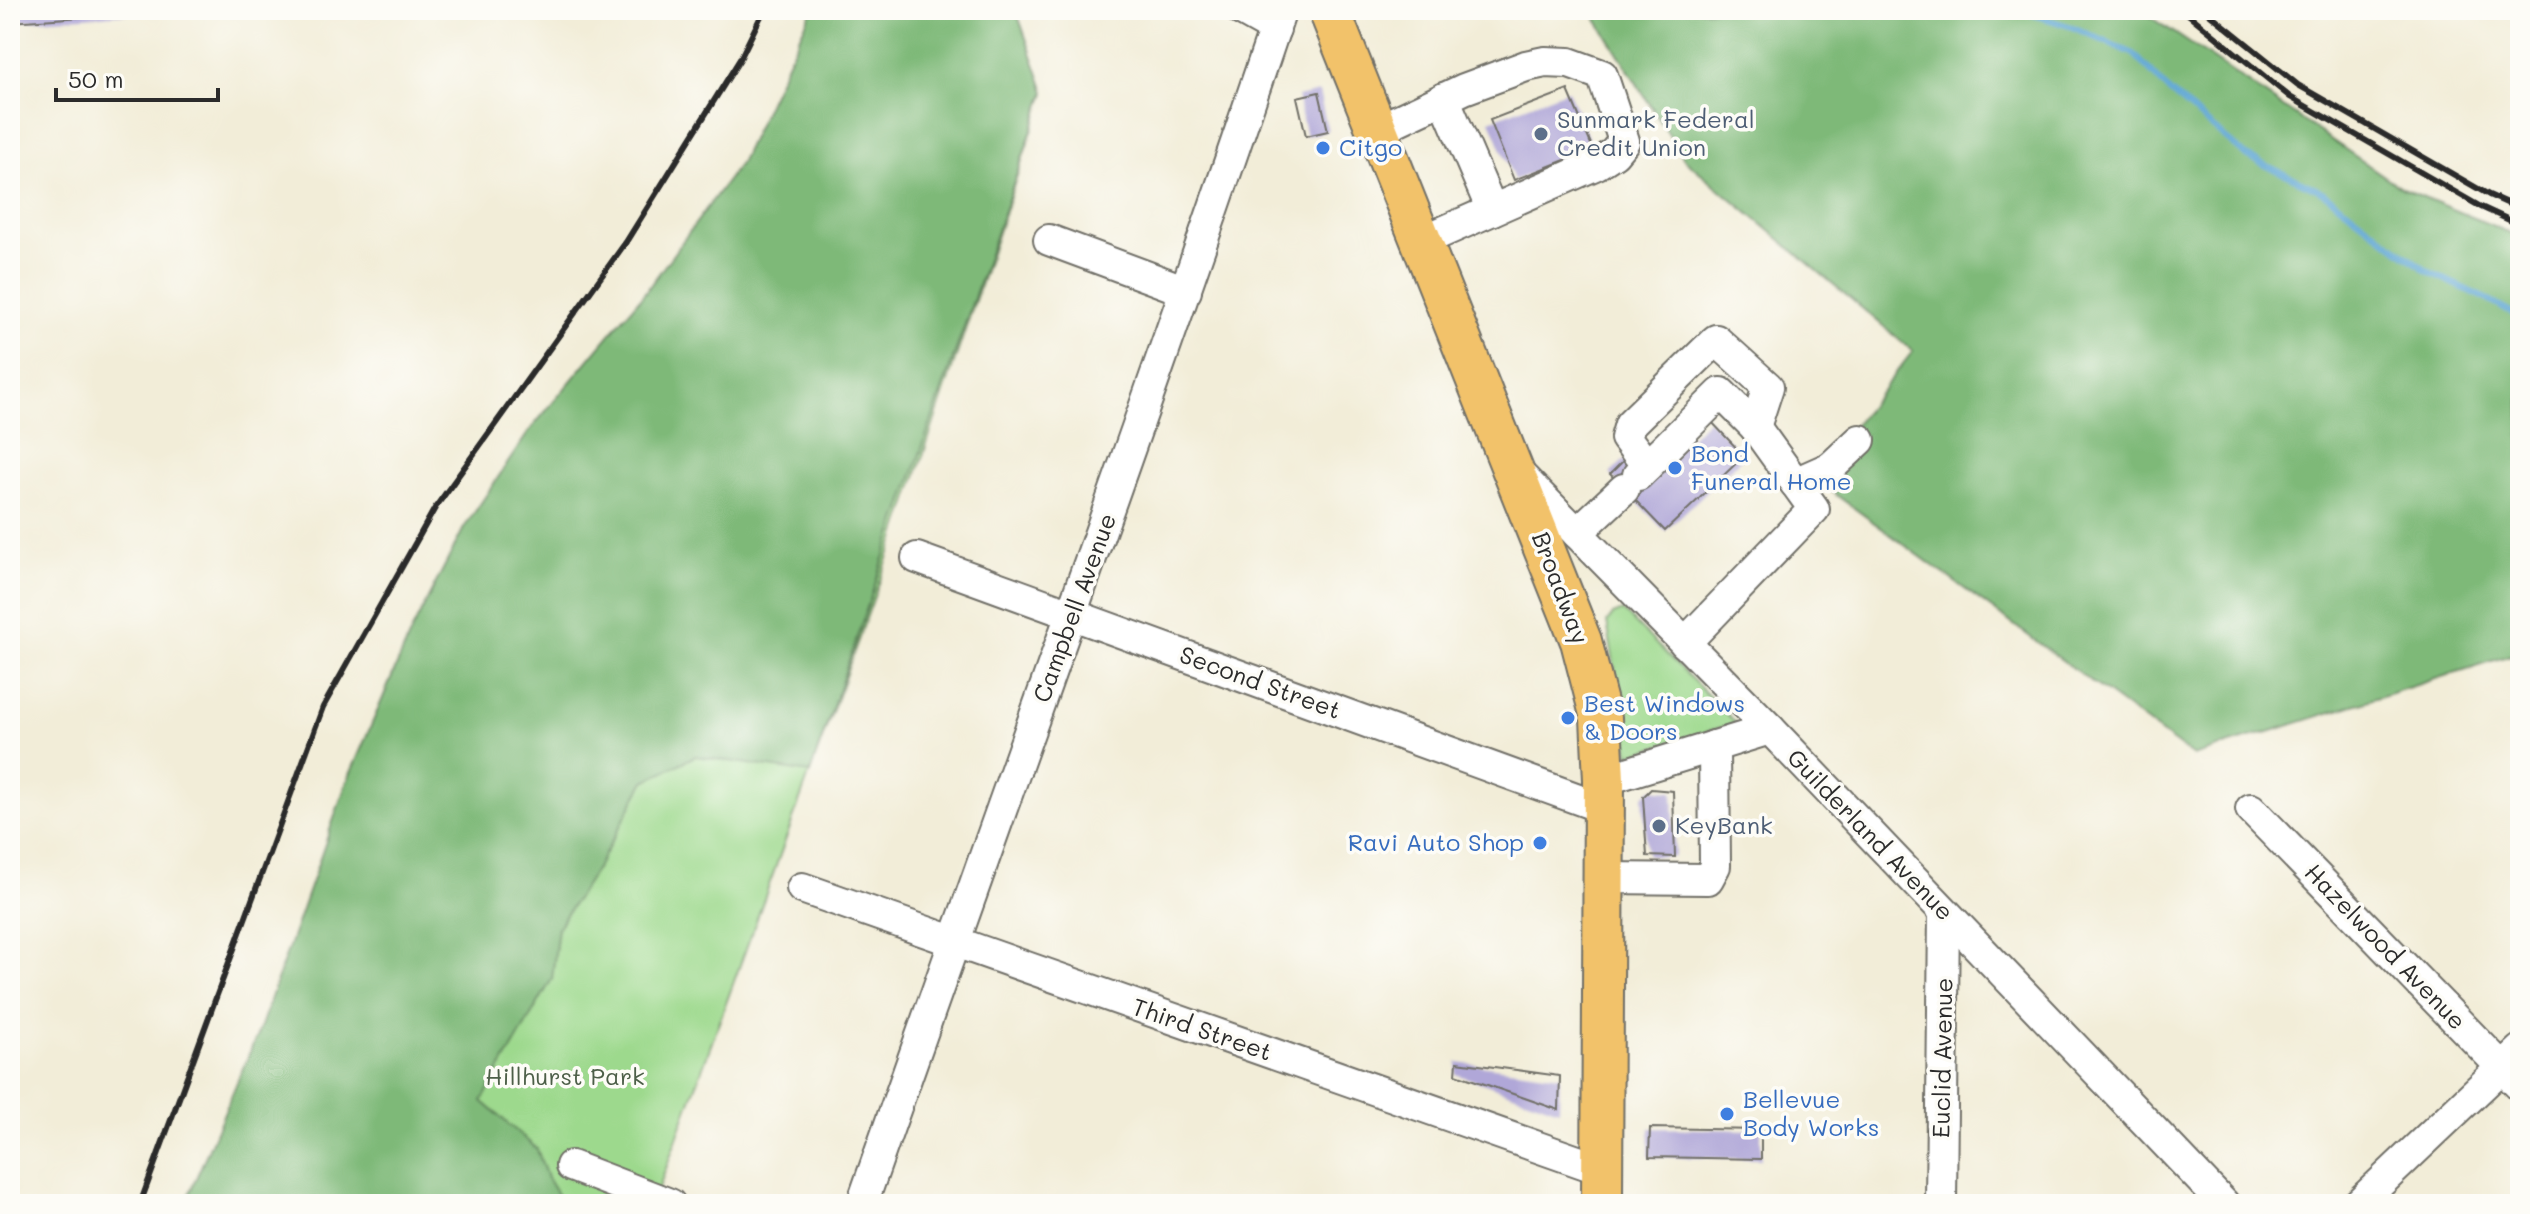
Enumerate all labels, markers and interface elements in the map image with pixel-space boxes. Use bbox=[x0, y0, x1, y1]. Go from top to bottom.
scale bar bbox=[56, 52, 218, 102]
text: 50 m bbox=[68, 63, 124, 94]
place label: Sunmark Federal Credit Union bbox=[1557, 103, 1755, 162]
marker: Sunmark Federal Credit Union bbox=[1532, 125, 1550, 143]
place label: Citgo bbox=[1339, 131, 1402, 162]
marker: Citgo bbox=[1314, 139, 1332, 157]
place label: Bond Funeral Home bbox=[1691, 437, 1852, 496]
marker: Bond Funeral Home bbox=[1666, 459, 1684, 477]
street label: Campbell Avenue bbox=[1025, 509, 1122, 706]
street label: Broadway bbox=[1526, 527, 1597, 648]
street label: Second Street bbox=[1176, 638, 1345, 725]
place label: Best Windows & Doors bbox=[1584, 687, 1745, 746]
marker: Best Windows & Doors bbox=[1559, 709, 1577, 727]
street label: Guilderland Avenue bbox=[1781, 742, 1961, 926]
place label: KeyBank bbox=[1675, 809, 1773, 840]
marker: KeyBank bbox=[1650, 817, 1668, 835]
place label: Ravi Auto Shop bbox=[1348, 826, 1524, 857]
marker: Ravi Auto Shop bbox=[1531, 834, 1549, 852]
street label: Hazelwood Avenue bbox=[2299, 856, 2473, 1036]
street label: Euclid Avenue bbox=[1925, 978, 1958, 1138]
street label: Third Street bbox=[1129, 990, 1276, 1067]
park label: Hillhurst Park bbox=[485, 1060, 645, 1091]
place label: Bellevue Body Works bbox=[1743, 1083, 1879, 1142]
marker: Bellevue Body Works bbox=[1718, 1105, 1736, 1123]

